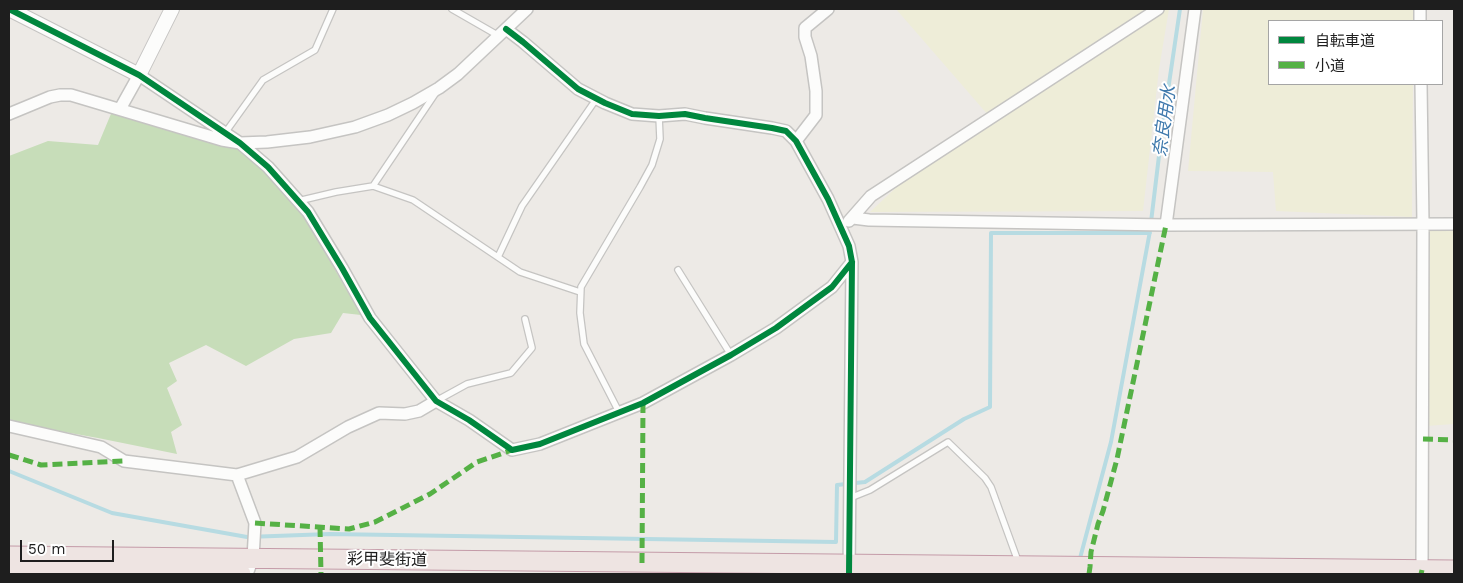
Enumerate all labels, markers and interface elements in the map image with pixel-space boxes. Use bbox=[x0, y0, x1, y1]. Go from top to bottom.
legend bbox=[1268, 20, 1443, 85]
text: 自転車道 bbox=[1315, 32, 1375, 50]
text: 小道 bbox=[1315, 57, 1345, 75]
water label: 奈良用水 bbox=[1149, 84, 1181, 158]
scale bar bbox=[22, 530, 116, 562]
text: 50 m bbox=[28, 540, 65, 558]
street label: 彩甲斐街道 bbox=[347, 550, 427, 570]

